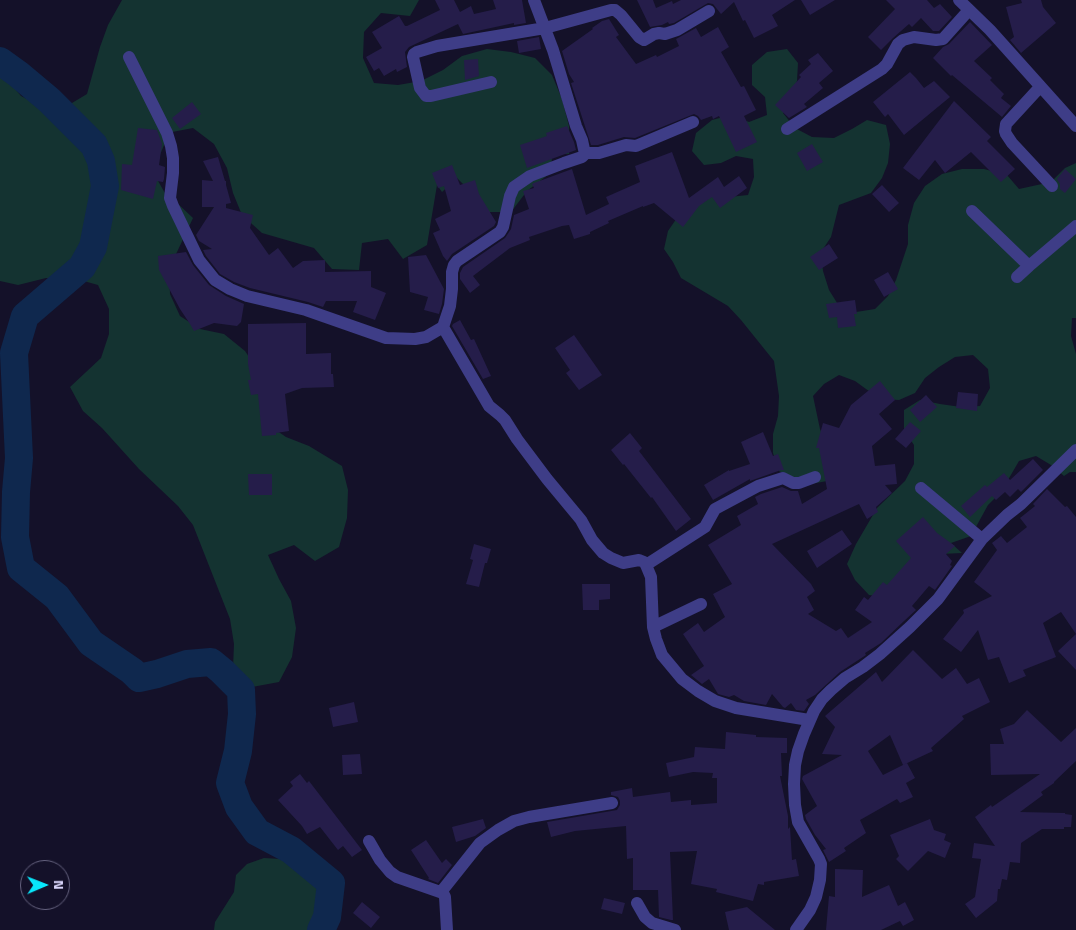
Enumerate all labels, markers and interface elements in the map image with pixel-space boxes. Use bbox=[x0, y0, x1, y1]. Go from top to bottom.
north arrow bbox=[20, 860, 70, 910]
text: N bbox=[49, 880, 70, 890]

